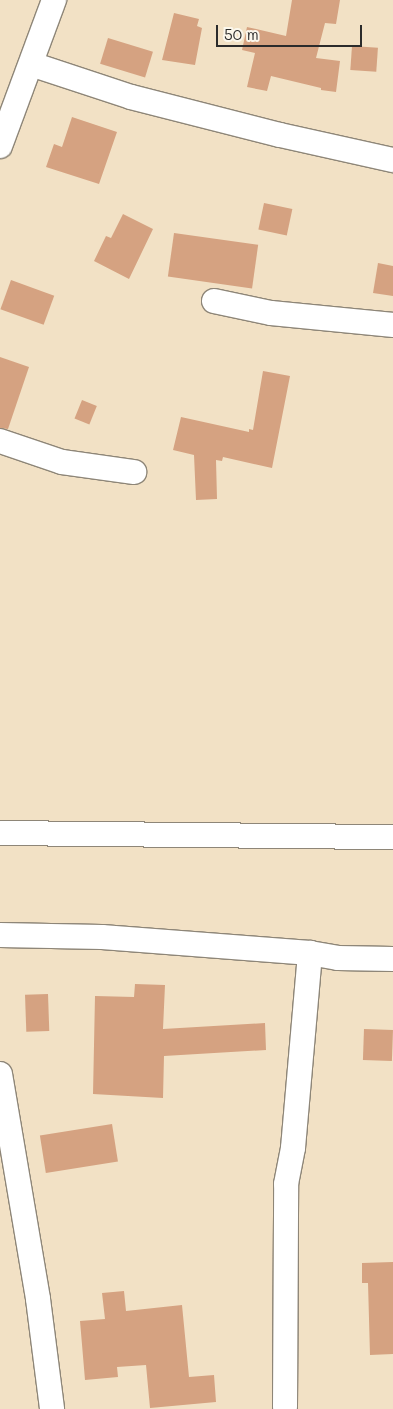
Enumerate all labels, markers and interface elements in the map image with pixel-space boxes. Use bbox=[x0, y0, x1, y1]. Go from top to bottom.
scale bar bbox=[218, 15, 364, 47]
text: 50 m bbox=[224, 24, 259, 44]

